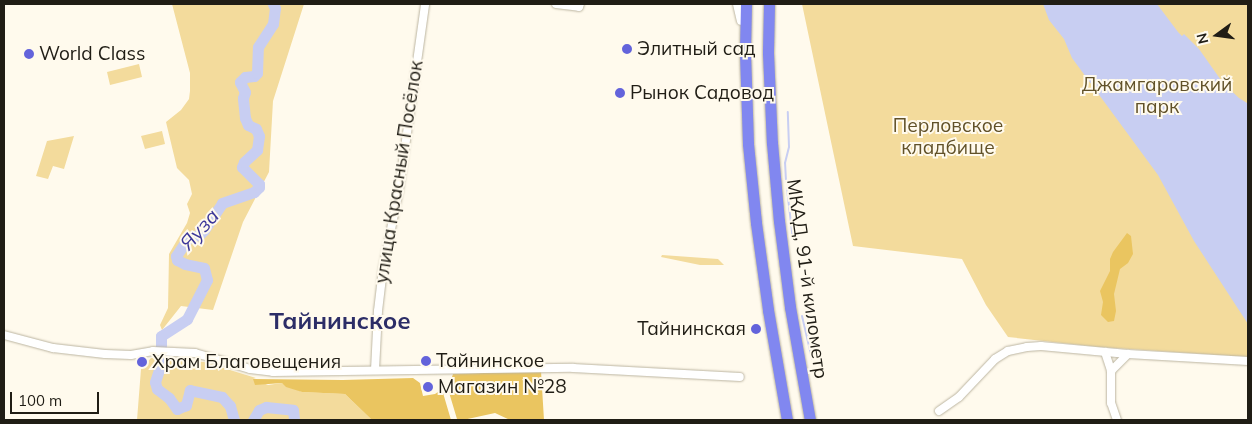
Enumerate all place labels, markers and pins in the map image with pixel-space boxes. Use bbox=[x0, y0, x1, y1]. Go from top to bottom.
place label: Элитный сад bbox=[637, 38, 756, 60]
place label: World Class bbox=[39, 43, 145, 65]
marker: Элитный сад bbox=[621, 43, 633, 55]
marker: World Class bbox=[23, 48, 35, 60]
place label: Рынок Садовод bbox=[630, 82, 774, 104]
marker: Рынок Садовод bbox=[614, 87, 626, 99]
place label: Тайнинская bbox=[637, 318, 746, 340]
marker: Тайнинская bbox=[750, 323, 762, 335]
place label: Тайнинское bbox=[436, 350, 544, 372]
place label: Храм Благовещения bbox=[152, 351, 341, 373]
marker: Тайнинское bbox=[420, 355, 432, 367]
marker: Храм Благовещения bbox=[136, 356, 148, 368]
place label: Магазин №28 bbox=[438, 376, 567, 398]
marker: Магазин №28 bbox=[422, 381, 434, 393]

